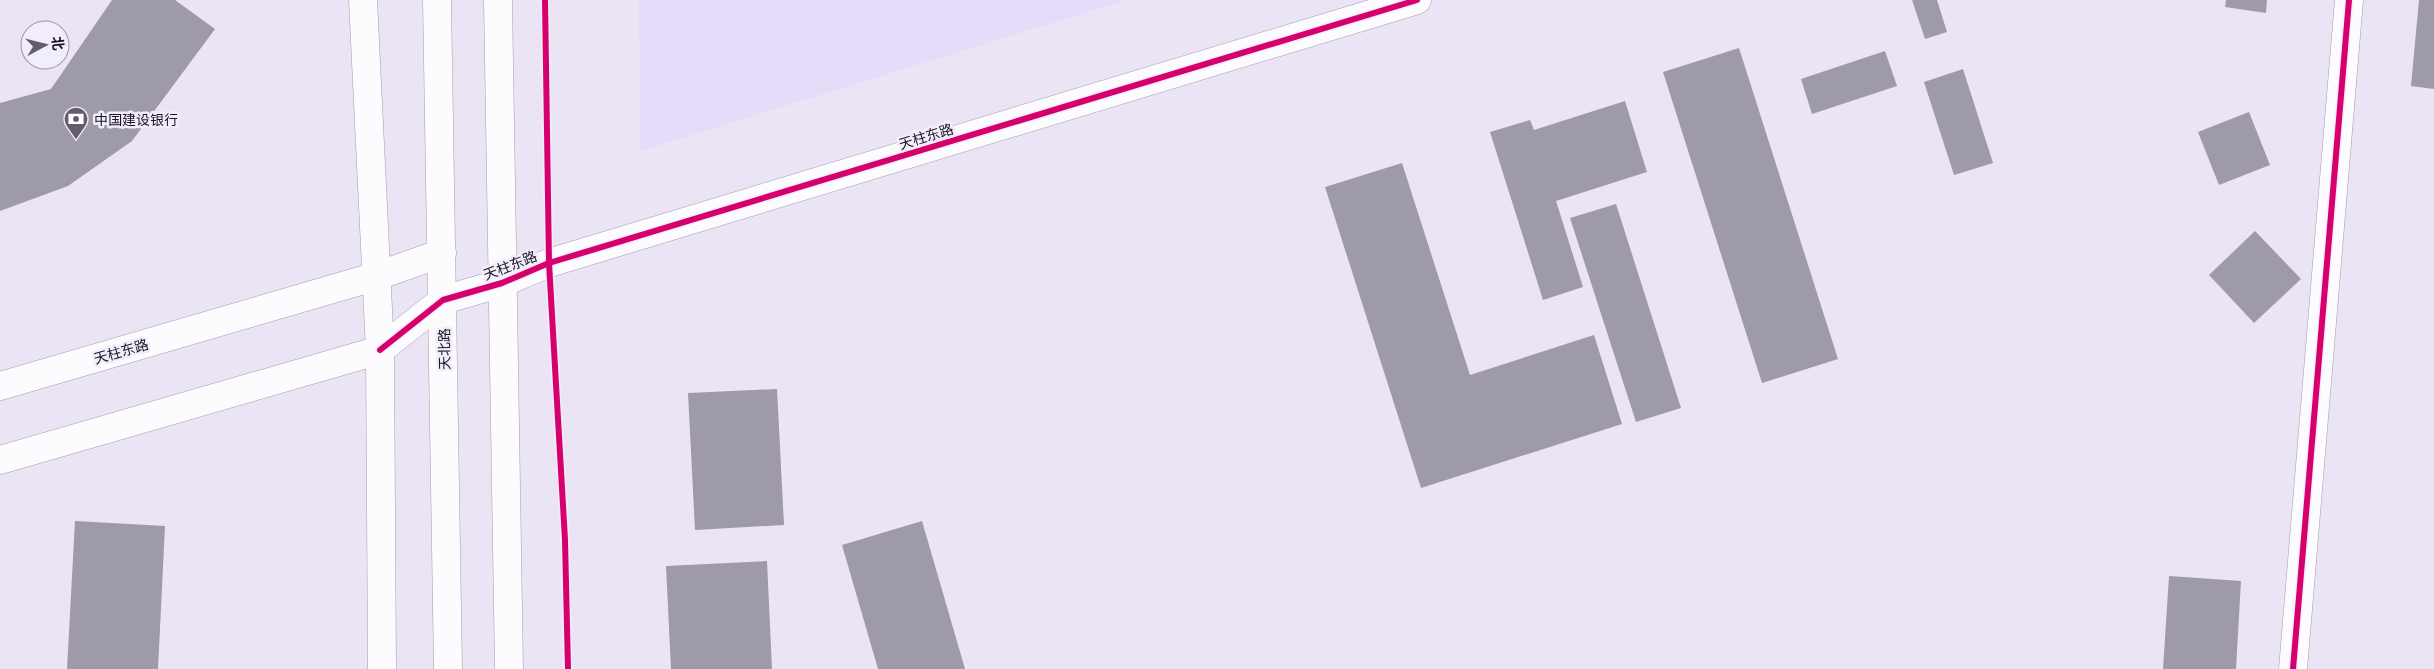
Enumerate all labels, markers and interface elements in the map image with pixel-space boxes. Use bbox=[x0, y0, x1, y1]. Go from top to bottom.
north arrow bbox=[20, 20, 70, 70]
text: 北 bbox=[49, 35, 68, 51]
bank icon: 中国建设银行 bbox=[63, 106, 89, 140]
place label: 中国建设银行 bbox=[94, 111, 178, 128]
street label: 天柱东路 bbox=[897, 120, 955, 152]
street label: 天柱东路 bbox=[481, 247, 539, 283]
street label: 天北路 bbox=[435, 328, 453, 370]
street label: 天柱东路 bbox=[92, 335, 150, 367]

